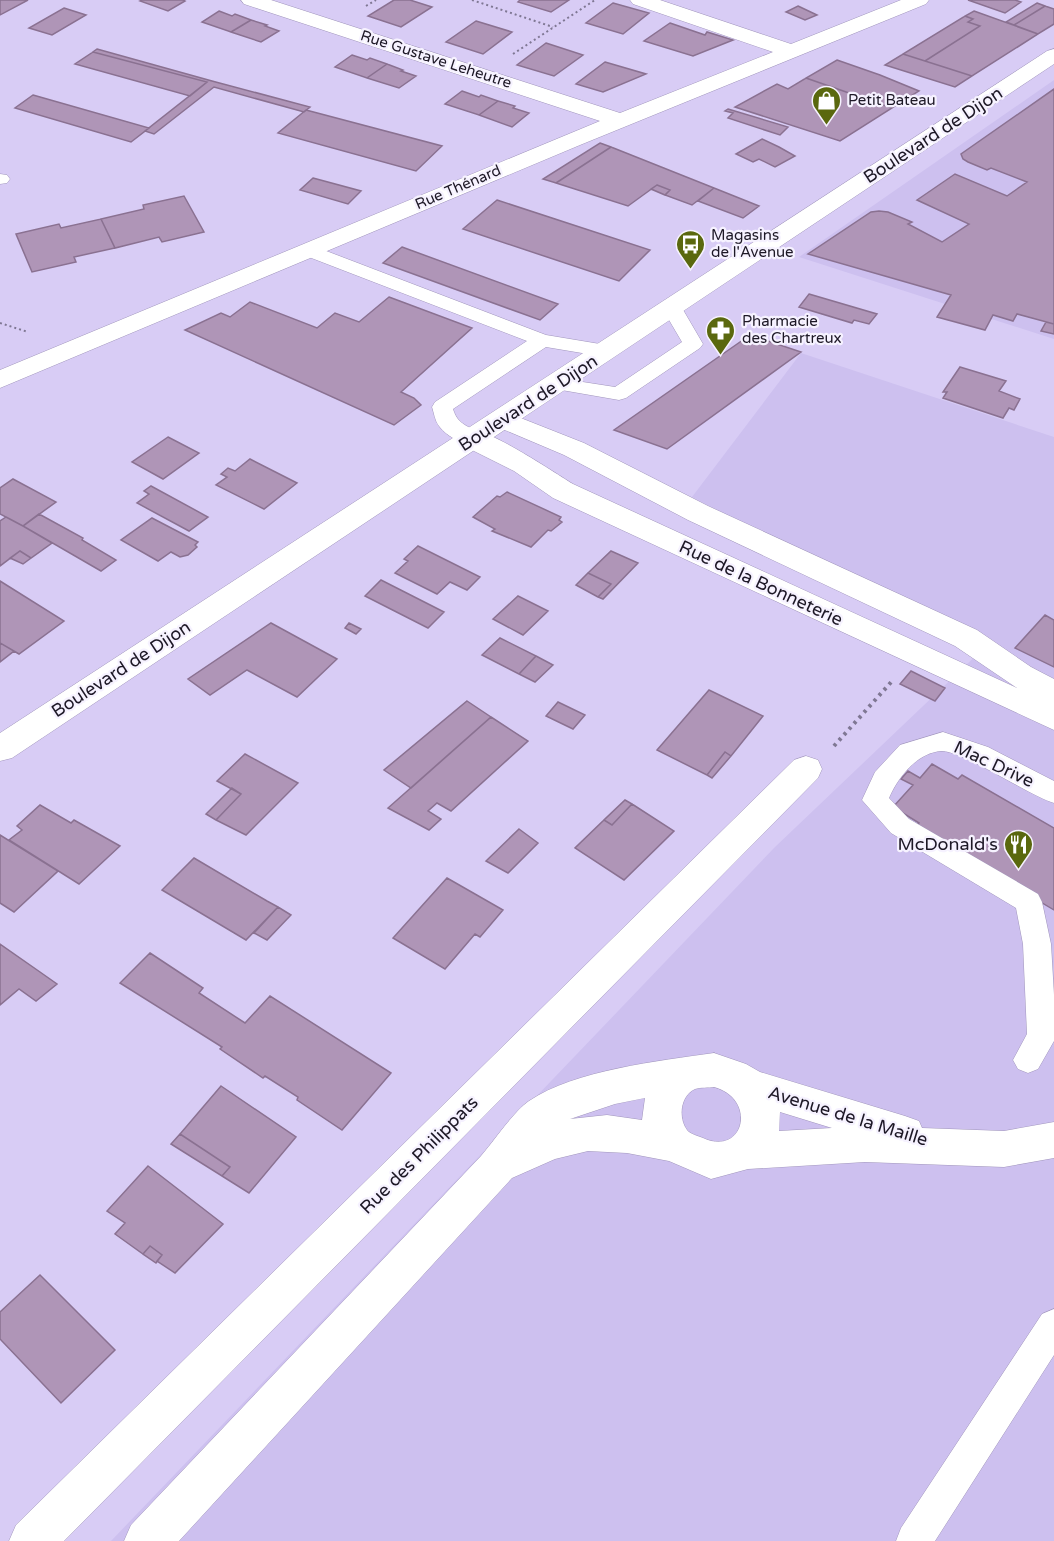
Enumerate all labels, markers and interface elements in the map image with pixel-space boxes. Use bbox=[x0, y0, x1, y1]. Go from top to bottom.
street label: Rue Gustave Leheutre bbox=[358, 26, 514, 92]
street label: Boulevard de Dijon bbox=[859, 82, 1007, 188]
shop icon: Petit Bateau bbox=[811, 84, 843, 126]
place label: Petit Bateau bbox=[848, 91, 936, 109]
street label: Rue Thénard bbox=[412, 161, 504, 213]
place label: Magasins de l'Avenue bbox=[711, 226, 794, 261]
bus stop icon: Magasins de l'Avenue bbox=[674, 228, 706, 270]
place label: Pharmacie des Chartreux bbox=[742, 312, 842, 347]
pharmacy icon: Pharmacie des Chartreux bbox=[705, 314, 737, 356]
street label: Boulevard de Dijon bbox=[454, 350, 602, 456]
street label: Rue de la Bonneterie bbox=[676, 535, 846, 631]
street label: Boulevard de Dijon bbox=[47, 616, 195, 722]
street label: Mac Drive bbox=[950, 736, 1038, 792]
restaurant icon: McDonald's bbox=[1003, 828, 1035, 870]
place label: McDonald's bbox=[898, 833, 998, 855]
street label: Avenue de la Maille bbox=[766, 1081, 930, 1151]
street label: Rue des Philippats bbox=[355, 1091, 483, 1219]

